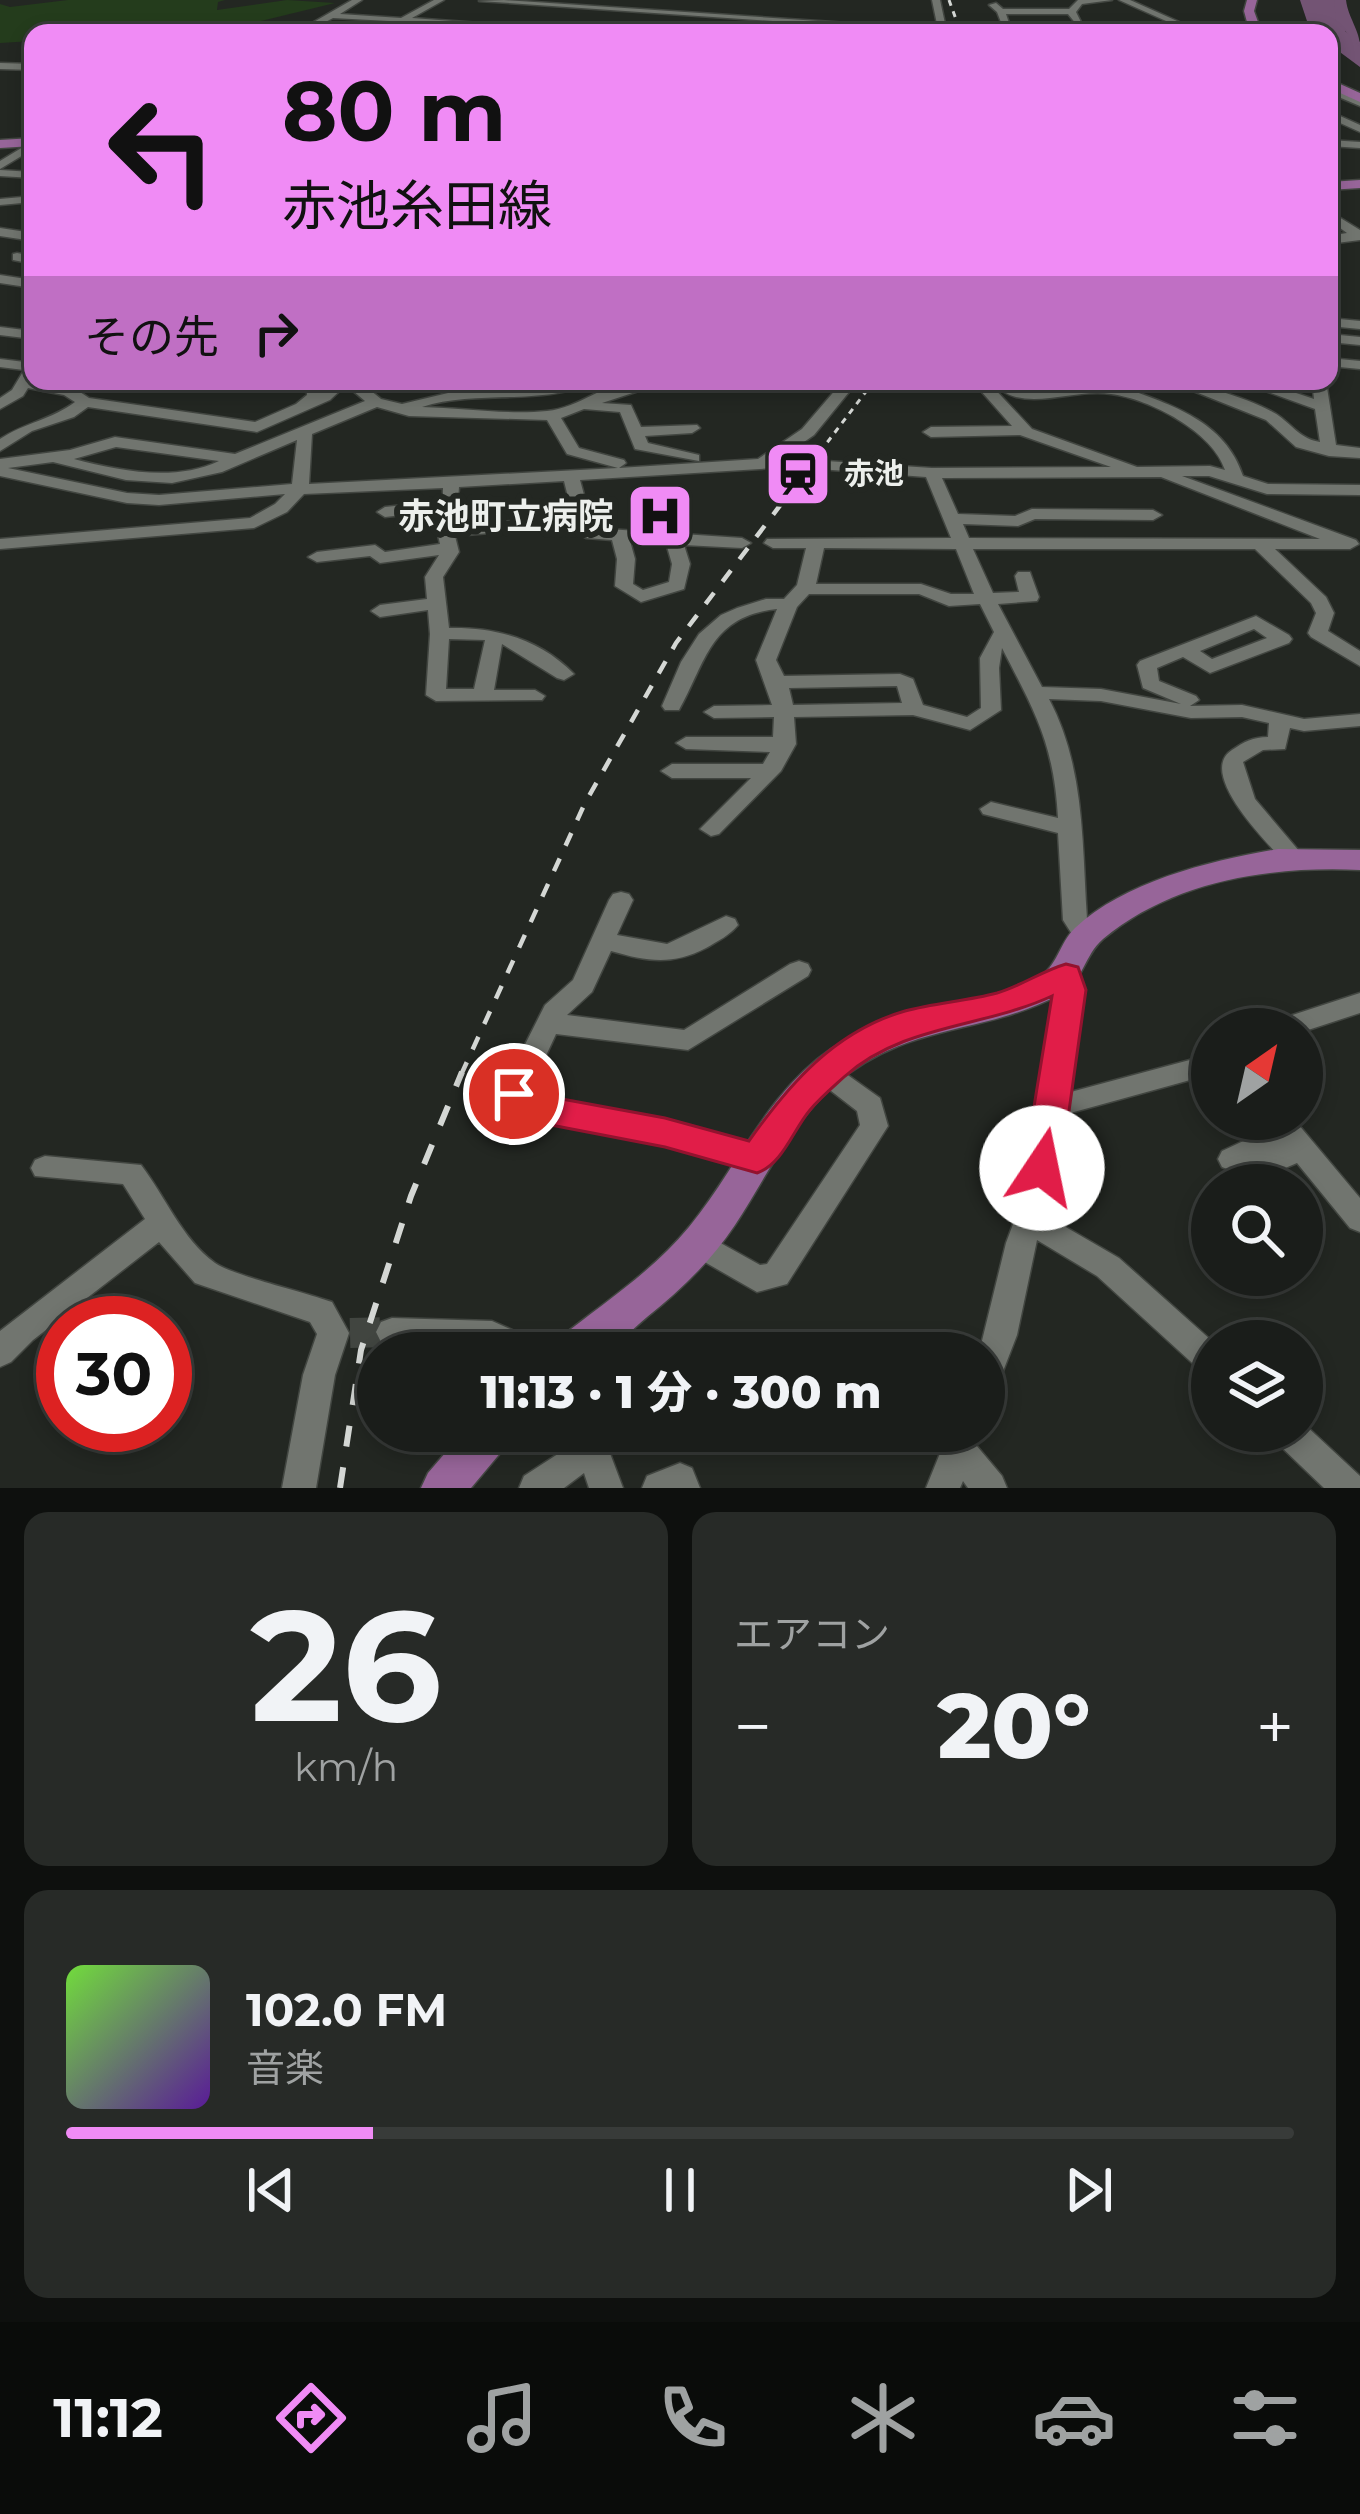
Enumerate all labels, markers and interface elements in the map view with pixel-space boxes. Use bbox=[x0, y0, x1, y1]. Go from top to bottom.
text: 80 m bbox=[282, 60, 506, 162]
icon: left bbox=[84, 72, 240, 228]
text: 赤池糸田線 bbox=[282, 173, 552, 239]
icon: right bbox=[243, 300, 309, 366]
text: その先 bbox=[84, 309, 219, 364]
station icon: 赤池 bbox=[763, 439, 833, 509]
place label: 赤池 bbox=[844, 455, 904, 492]
hospital icon: 赤池町立病院 bbox=[625, 481, 695, 551]
place label: 赤池町立病院 bbox=[398, 494, 614, 538]
north arrow bbox=[1191, 1008, 1323, 1140]
map controls bbox=[1191, 1008, 1323, 1452]
pin bbox=[463, 1043, 565, 1145]
icon: arrive bbox=[481, 1061, 547, 1127]
position arrow bbox=[979, 1105, 1105, 1231]
button: search bbox=[1191, 1164, 1323, 1296]
speed limit sign: 30 bbox=[36, 1296, 192, 1452]
button: layers bbox=[1191, 1320, 1323, 1452]
text: 11:13 · 1 分 · 300 m bbox=[480, 1364, 882, 1419]
text: 26 bbox=[250, 1570, 442, 1760]
text: エアコン bbox=[734, 1610, 890, 1658]
text: 20° bbox=[937, 1671, 1091, 1781]
text: − bbox=[734, 1686, 772, 1767]
text: + bbox=[1256, 1686, 1294, 1767]
text: km/h bbox=[294, 1743, 398, 1791]
text: 102.0 FM bbox=[246, 1982, 447, 2037]
text: 音楽 bbox=[246, 2044, 324, 2092]
icon: previous bbox=[238, 2157, 304, 2223]
icon: pause bbox=[647, 2157, 713, 2223]
icon: next bbox=[1056, 2157, 1122, 2223]
icon: directions bbox=[269, 2376, 353, 2460]
icon: music bbox=[460, 2376, 544, 2460]
icon: phone bbox=[651, 2376, 735, 2460]
icon: climate bbox=[841, 2376, 925, 2460]
icon: car bbox=[1032, 2376, 1116, 2460]
icon: filters bbox=[1223, 2376, 1307, 2460]
text: 11:12 bbox=[53, 2385, 163, 2451]

